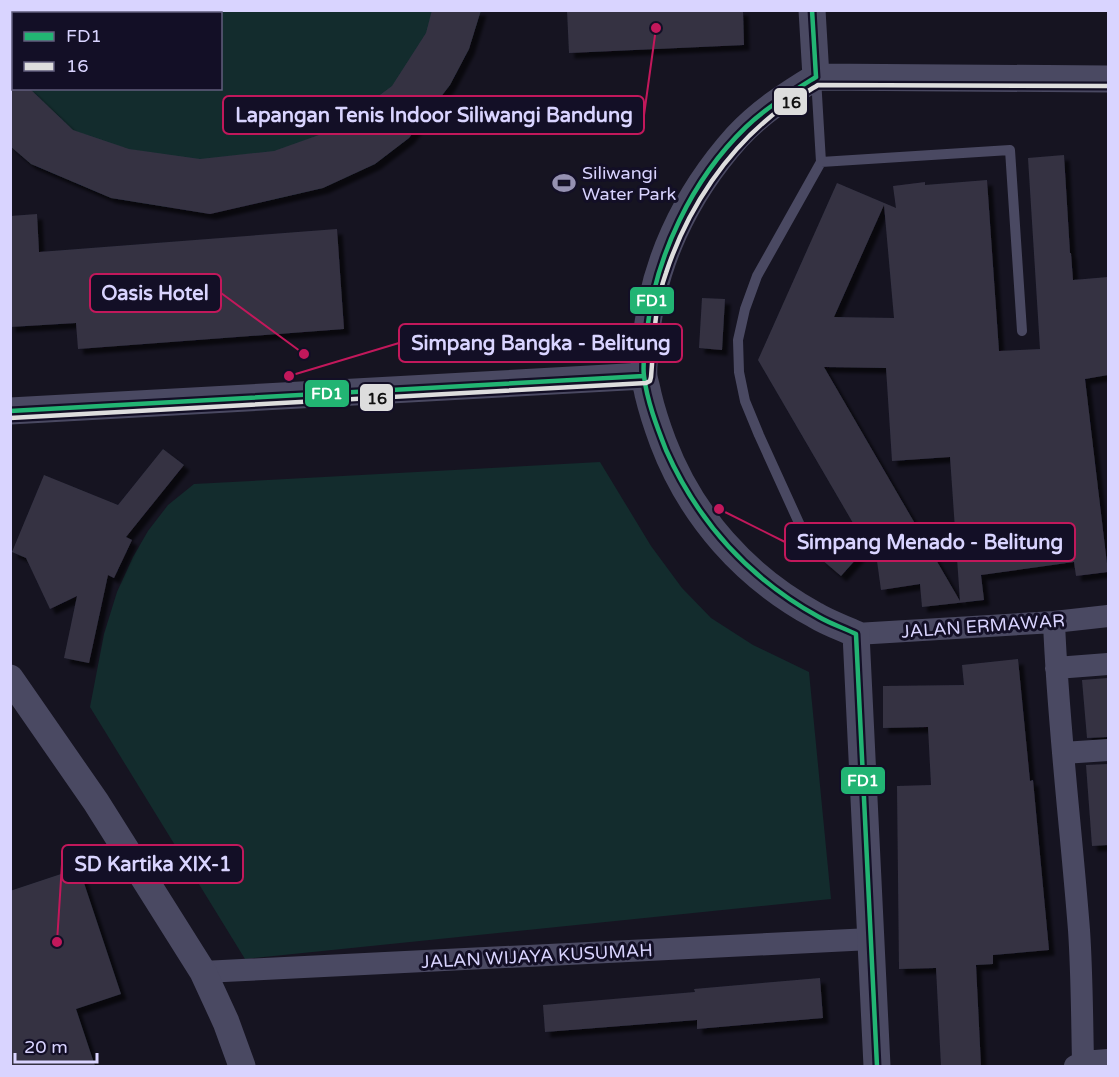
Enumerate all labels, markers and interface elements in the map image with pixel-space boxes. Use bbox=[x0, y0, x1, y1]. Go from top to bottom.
legend bbox=[12, 12, 222, 90]
text: FD1 bbox=[66, 25, 102, 47]
text: 16 bbox=[66, 55, 89, 77]
line badge: 16 bbox=[773, 87, 808, 116]
text: 16 bbox=[781, 93, 801, 113]
callout: Lapangan Tenis Indoor Siliwangi Bandung bbox=[223, 96, 644, 134]
text: Lapangan Tenis Indoor Siliwangi Bandung bbox=[235, 104, 633, 128]
place label: Siliwangi Water Park bbox=[582, 162, 677, 205]
sports icon: Siliwangi Water Park bbox=[551, 170, 577, 196]
callout: Oasis Hotel bbox=[90, 274, 221, 312]
text: Oasis Hotel bbox=[101, 282, 209, 306]
line badge: FD1 bbox=[629, 286, 675, 315]
text: FD1 bbox=[636, 291, 668, 311]
callout: Simpang Bangka - Belitung bbox=[399, 324, 682, 362]
text: Simpang Bangka - Belitung bbox=[411, 332, 671, 356]
line badge: FD1 bbox=[304, 379, 350, 408]
line badge: 16 bbox=[359, 383, 394, 412]
text: FD1 bbox=[311, 384, 343, 404]
text: 16 bbox=[367, 389, 387, 409]
callout: Simpang Menado - Belitung bbox=[785, 523, 1075, 561]
text: Simpang Menado - Belitung bbox=[797, 531, 1063, 555]
street label: JALAN ERMAWAR bbox=[900, 609, 1066, 643]
line badge: FD1 bbox=[840, 766, 886, 795]
text: FD1 bbox=[847, 771, 879, 791]
callout: SD Kartika XIX-1 bbox=[62, 845, 243, 883]
text: SD Kartika XIX-1 bbox=[74, 853, 232, 877]
street label: JALAN WIJAYA KUSUMAH bbox=[421, 939, 653, 973]
scale bar bbox=[15, 1026, 98, 1064]
text: 20 m bbox=[24, 1036, 68, 1058]

